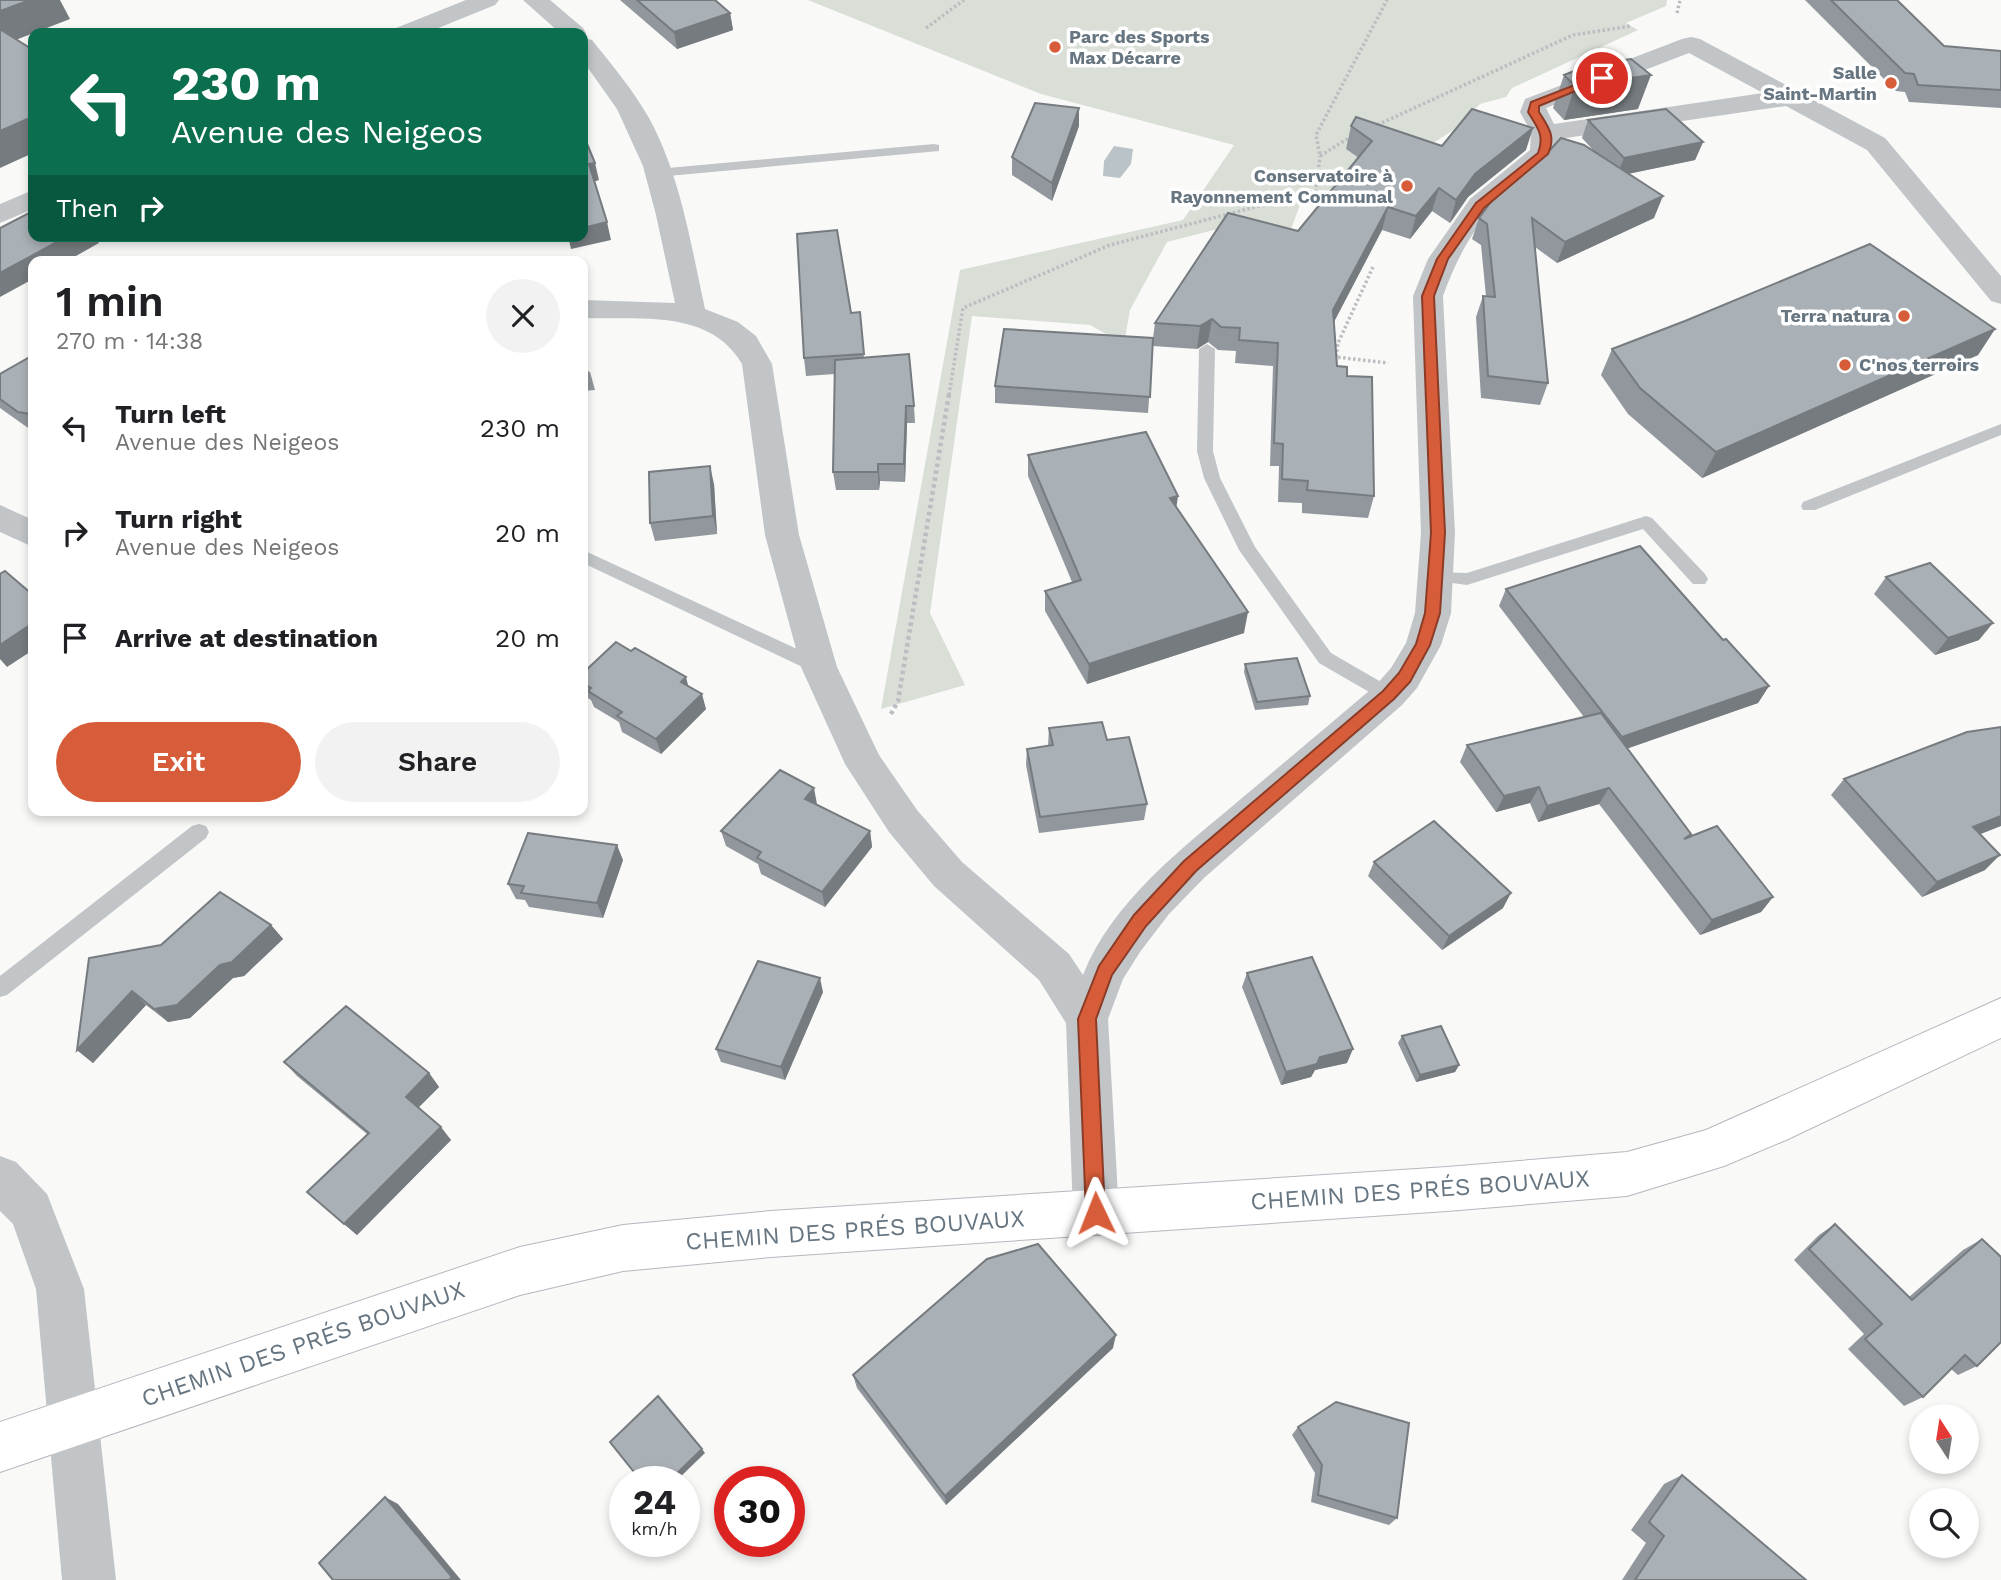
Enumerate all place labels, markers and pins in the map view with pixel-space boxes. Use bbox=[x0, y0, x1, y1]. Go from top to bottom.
place label: Parc des Sports Max Décarre bbox=[1069, 26, 1210, 68]
marker: Parc des Sports Max Décarre bbox=[1047, 39, 1063, 55]
pin bbox=[1572, 48, 1632, 108]
place label: Salle Saint-Martin bbox=[1763, 62, 1877, 104]
marker: Salle Saint-Martin bbox=[1883, 75, 1899, 91]
place label: Conservatoire à Rayonnement Communal bbox=[1170, 165, 1394, 207]
marker: Conservatoire à Rayonnement Communal bbox=[1399, 178, 1415, 194]
place label: Terra natura bbox=[1780, 305, 1891, 326]
marker: Terra natura bbox=[1896, 308, 1912, 324]
place label: C'nos terroirs bbox=[1859, 354, 1980, 375]
marker: C'nos terroirs bbox=[1837, 357, 1853, 373]

